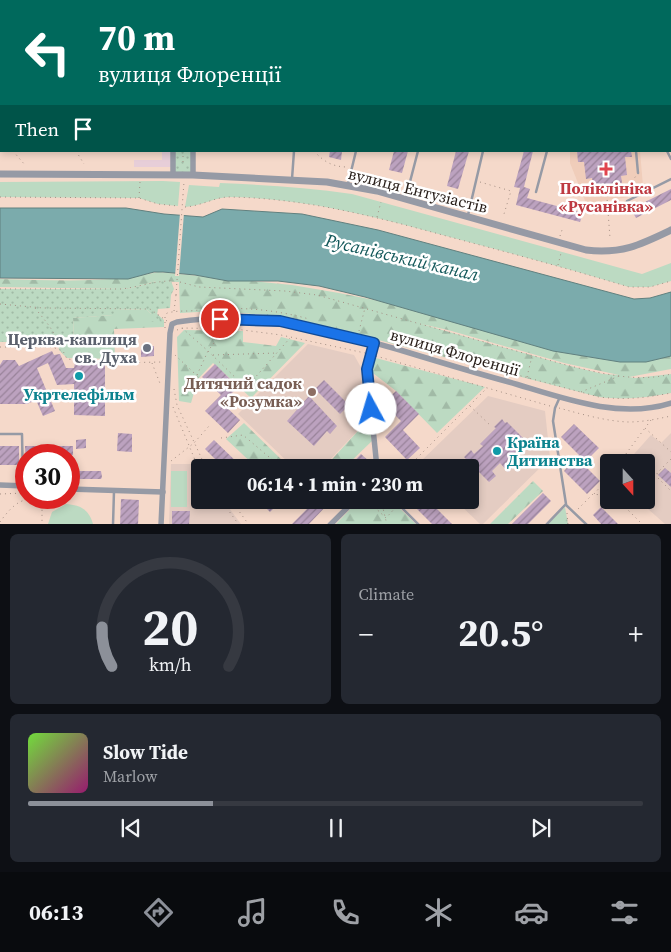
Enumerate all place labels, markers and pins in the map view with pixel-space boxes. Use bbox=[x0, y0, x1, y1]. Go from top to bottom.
marker: Поліклініка «Русанівка» bbox=[599, 162, 613, 176]
place label: Поліклініка «Русанівка» bbox=[559, 177, 653, 217]
pin bbox=[199, 298, 241, 340]
place label: Церква-каплиця св. Духа bbox=[8, 328, 137, 368]
marker: Церква-каплиця св. Духа bbox=[141, 342, 153, 354]
marker: Укртелефільм bbox=[73, 370, 85, 382]
place label: Дитячий садок «Розумка» bbox=[184, 372, 303, 412]
place label: Укртелефільм bbox=[23, 383, 135, 405]
marker: Дитячий садок «Розумка» bbox=[306, 386, 318, 398]
place label: Країна Дитинства bbox=[507, 431, 593, 471]
marker: Країна Дитинства bbox=[491, 445, 503, 457]

